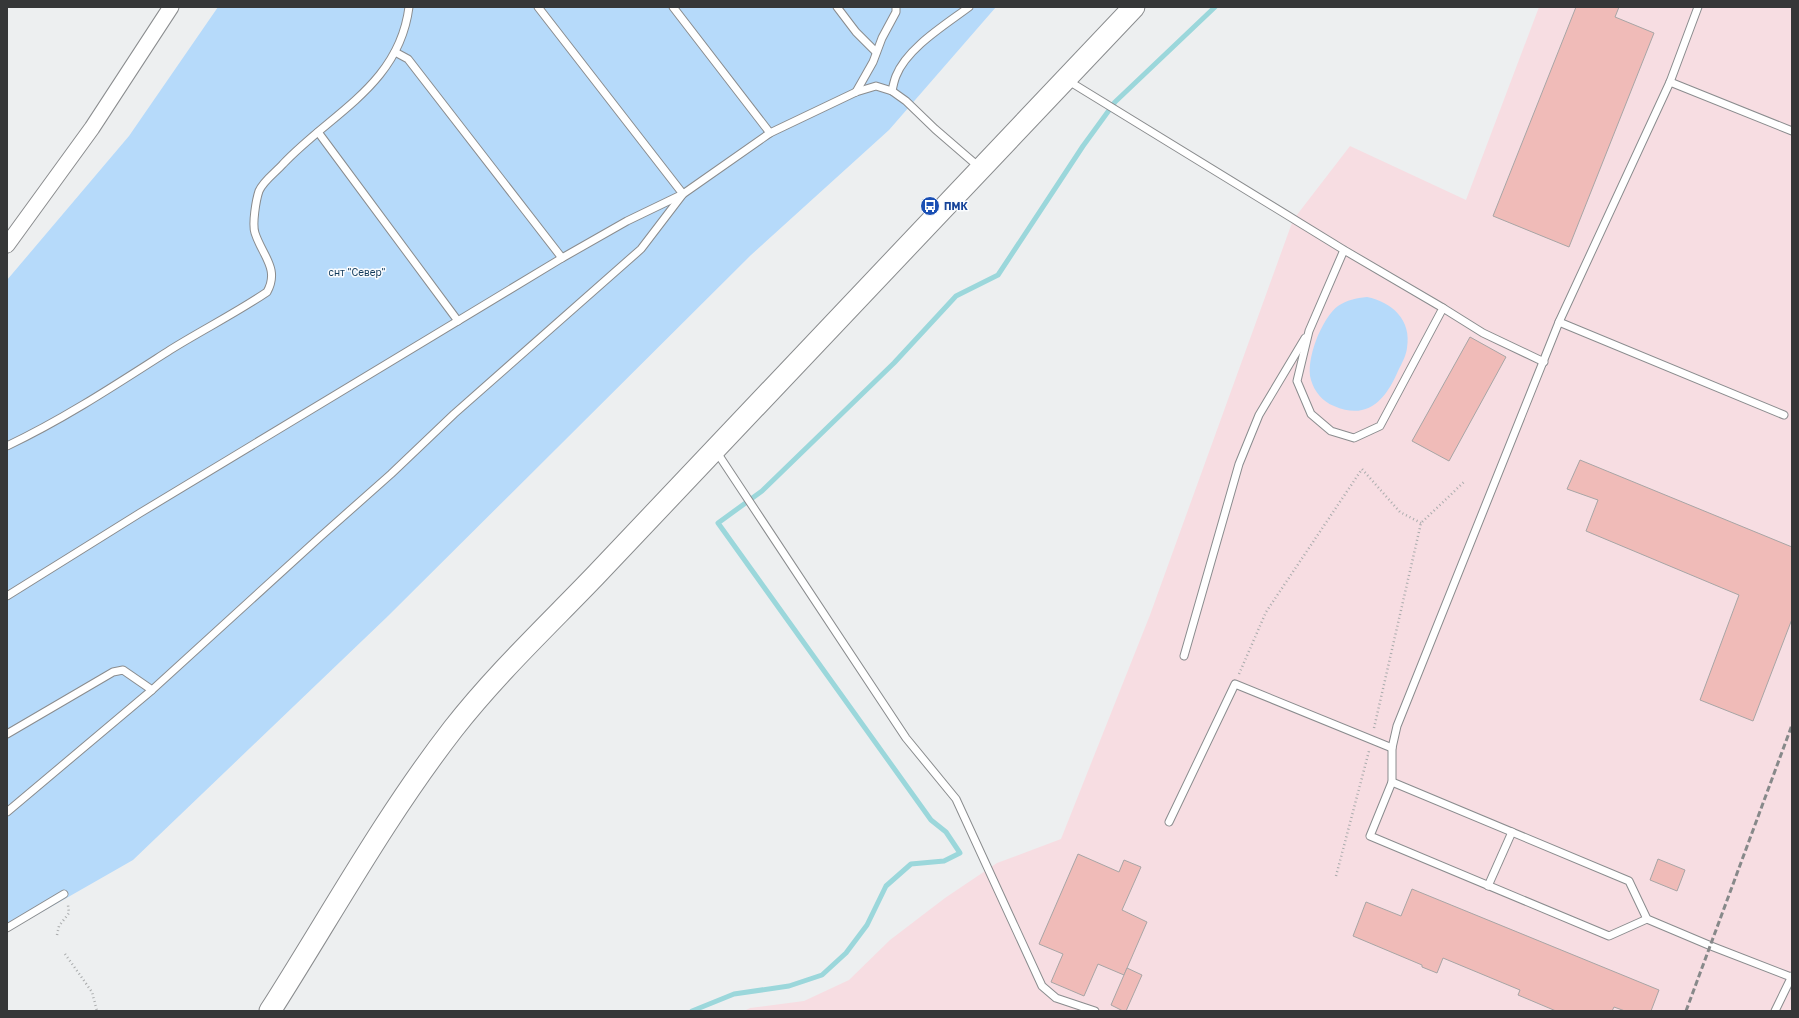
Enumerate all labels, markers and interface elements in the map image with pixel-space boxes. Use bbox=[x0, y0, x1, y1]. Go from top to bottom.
bus stop icon: ПМК bbox=[919, 195, 941, 217]
place label: ПМК bbox=[944, 200, 968, 212]
park label: снт "Север" bbox=[329, 266, 386, 278]

